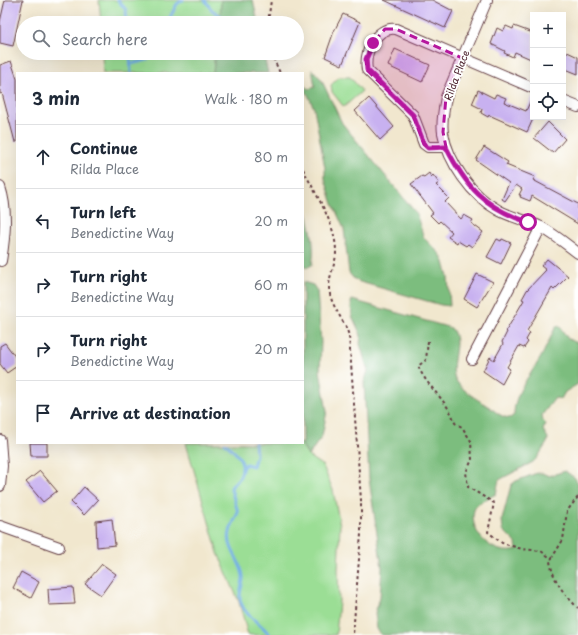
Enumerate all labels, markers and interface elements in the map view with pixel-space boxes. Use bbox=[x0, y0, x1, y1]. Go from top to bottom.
map controls bbox=[530, 12, 566, 120]
button: + bbox=[530, 12, 566, 48]
search box bbox=[16, 16, 304, 60]
icon: search bbox=[30, 27, 52, 49]
text: Search here bbox=[62, 27, 148, 50]
route end bbox=[364, 34, 382, 52]
street label: Rilda Place bbox=[439, 47, 473, 102]
button: − bbox=[530, 48, 566, 84]
button: locate bbox=[530, 84, 566, 120]
text: 3 min bbox=[32, 85, 80, 111]
text: Walk · 180 m bbox=[205, 89, 288, 108]
text: Continue bbox=[70, 136, 138, 159]
icon: ahead bbox=[32, 146, 54, 168]
text: 80 m bbox=[254, 147, 288, 166]
text: Rilda Place bbox=[70, 159, 139, 178]
text: Turn left bbox=[70, 200, 136, 223]
icon: left bbox=[32, 210, 54, 232]
text: 20 m bbox=[254, 211, 288, 230]
route start bbox=[519, 213, 537, 231]
text: Benedictine Way bbox=[70, 223, 174, 242]
text: Turn right bbox=[70, 264, 147, 287]
icon: right bbox=[32, 274, 54, 296]
text: 60 m bbox=[254, 275, 288, 294]
text: Benedictine Way bbox=[70, 287, 174, 306]
text: Turn right bbox=[70, 328, 147, 351]
icon: right bbox=[32, 338, 54, 360]
text: 20 m bbox=[254, 339, 288, 358]
text: Benedictine Way bbox=[70, 351, 174, 370]
text: Arrive at destination bbox=[70, 401, 231, 424]
icon: arrive bbox=[32, 402, 54, 424]

